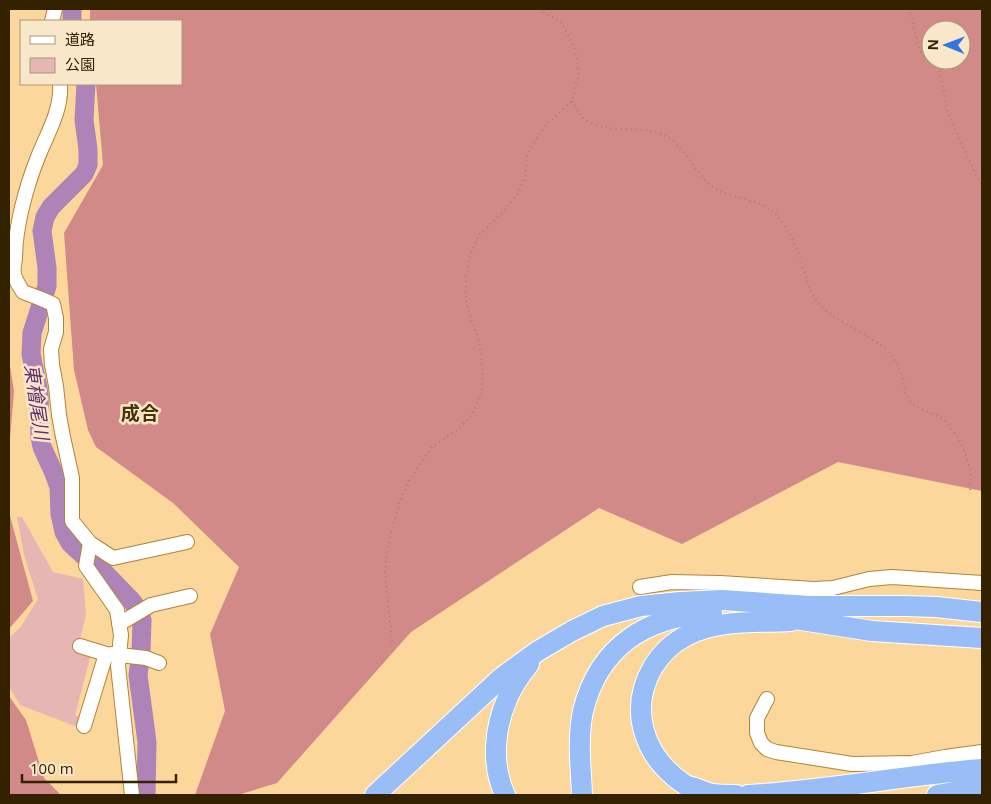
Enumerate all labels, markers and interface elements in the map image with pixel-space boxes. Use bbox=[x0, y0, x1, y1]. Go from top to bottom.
legend bbox=[20, 20, 182, 85]
north arrow bbox=[921, 20, 971, 70]
text: 道路 bbox=[65, 29, 95, 49]
text: N bbox=[923, 39, 942, 51]
text: 公園 bbox=[65, 54, 95, 74]
water label: 東檜尾川 bbox=[19, 363, 55, 443]
district label: 成合 bbox=[121, 400, 159, 426]
scale bar bbox=[22, 752, 176, 784]
text: 100 m bbox=[30, 758, 74, 778]

